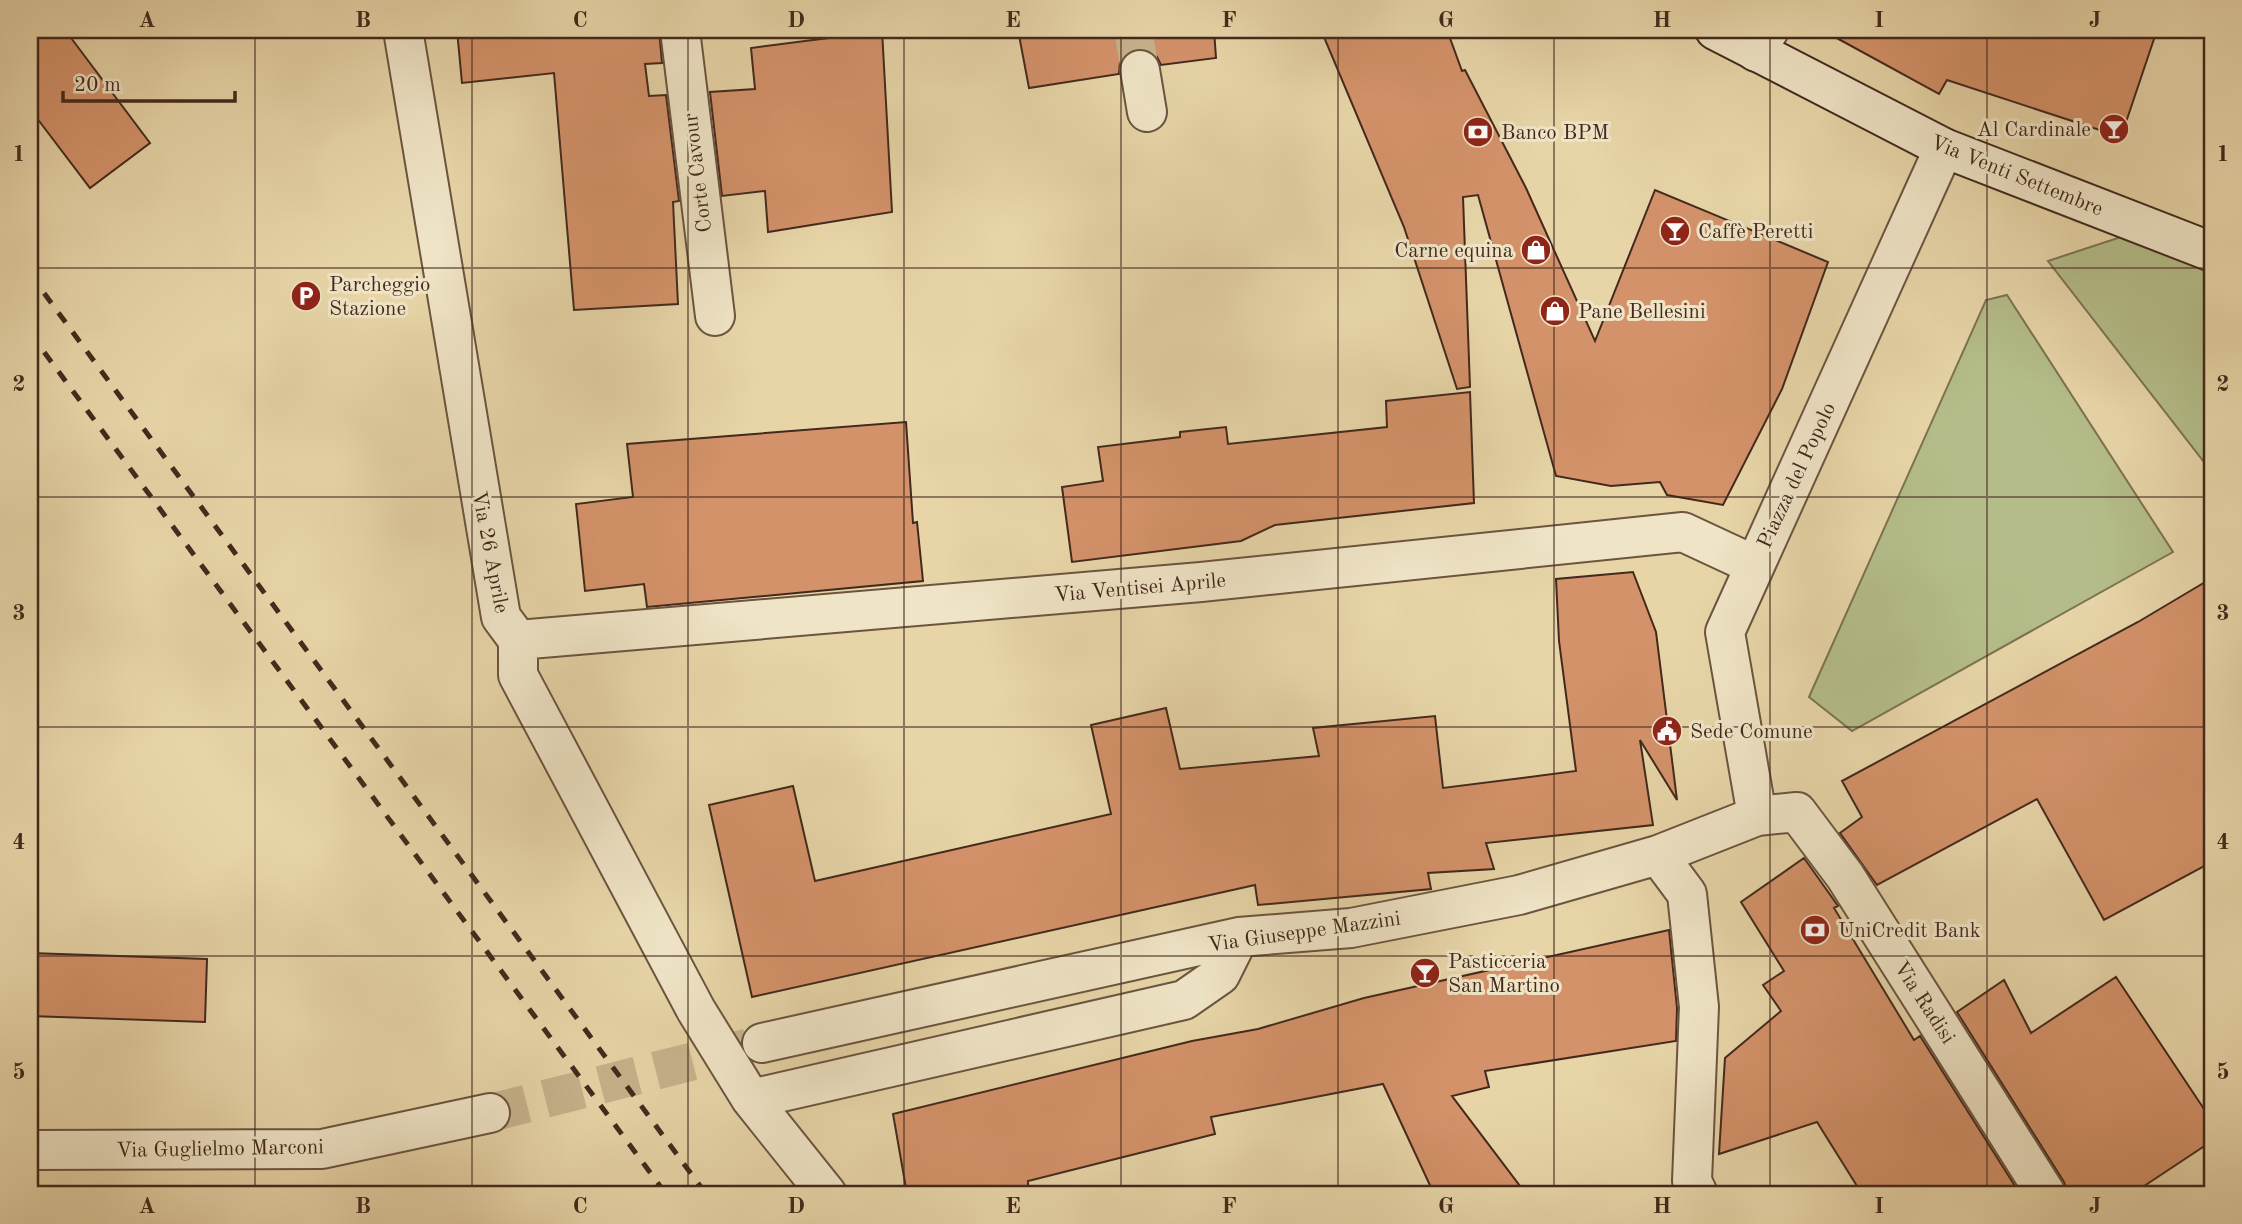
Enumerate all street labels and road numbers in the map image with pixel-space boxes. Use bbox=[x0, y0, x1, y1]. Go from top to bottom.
street label: Corte Cavour bbox=[681, 112, 716, 234]
street label: Via Venti Settembre bbox=[1927, 132, 2106, 221]
street label: Piazza del Popolo bbox=[1754, 399, 1840, 552]
street label: Via 26 Aprile bbox=[467, 489, 512, 615]
street label: Via Ventisei Aprile bbox=[1053, 571, 1227, 606]
street label: Via Giuseppe Mazzini bbox=[1206, 909, 1402, 956]
street label: Via Radisi bbox=[1889, 958, 1958, 1048]
street label: Via Guglielmo Marconi bbox=[116, 1137, 324, 1162]

